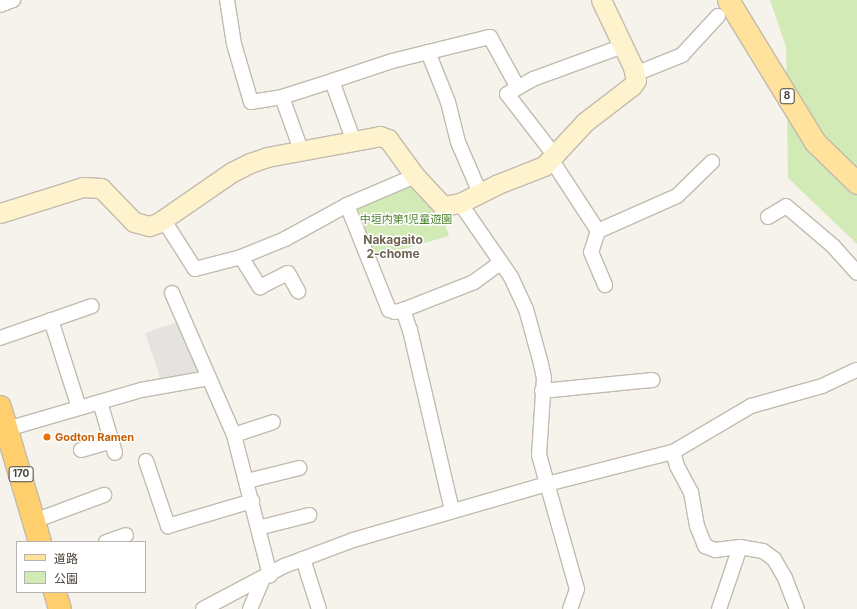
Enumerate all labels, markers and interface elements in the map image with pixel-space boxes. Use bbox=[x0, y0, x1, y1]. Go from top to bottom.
road number: 8 bbox=[779, 88, 795, 104]
park label: 中垣内第1児童遊園 bbox=[360, 212, 452, 226]
district label: Nakagaito 2-chome bbox=[363, 233, 423, 261]
place label: Godton Ramen bbox=[55, 430, 134, 444]
marker: Godton Ramen bbox=[42, 432, 52, 442]
road number: 170 bbox=[8, 466, 34, 482]
legend bbox=[16, 541, 146, 593]
text: 道路 bbox=[54, 551, 78, 566]
text: 公園 bbox=[54, 571, 78, 586]

